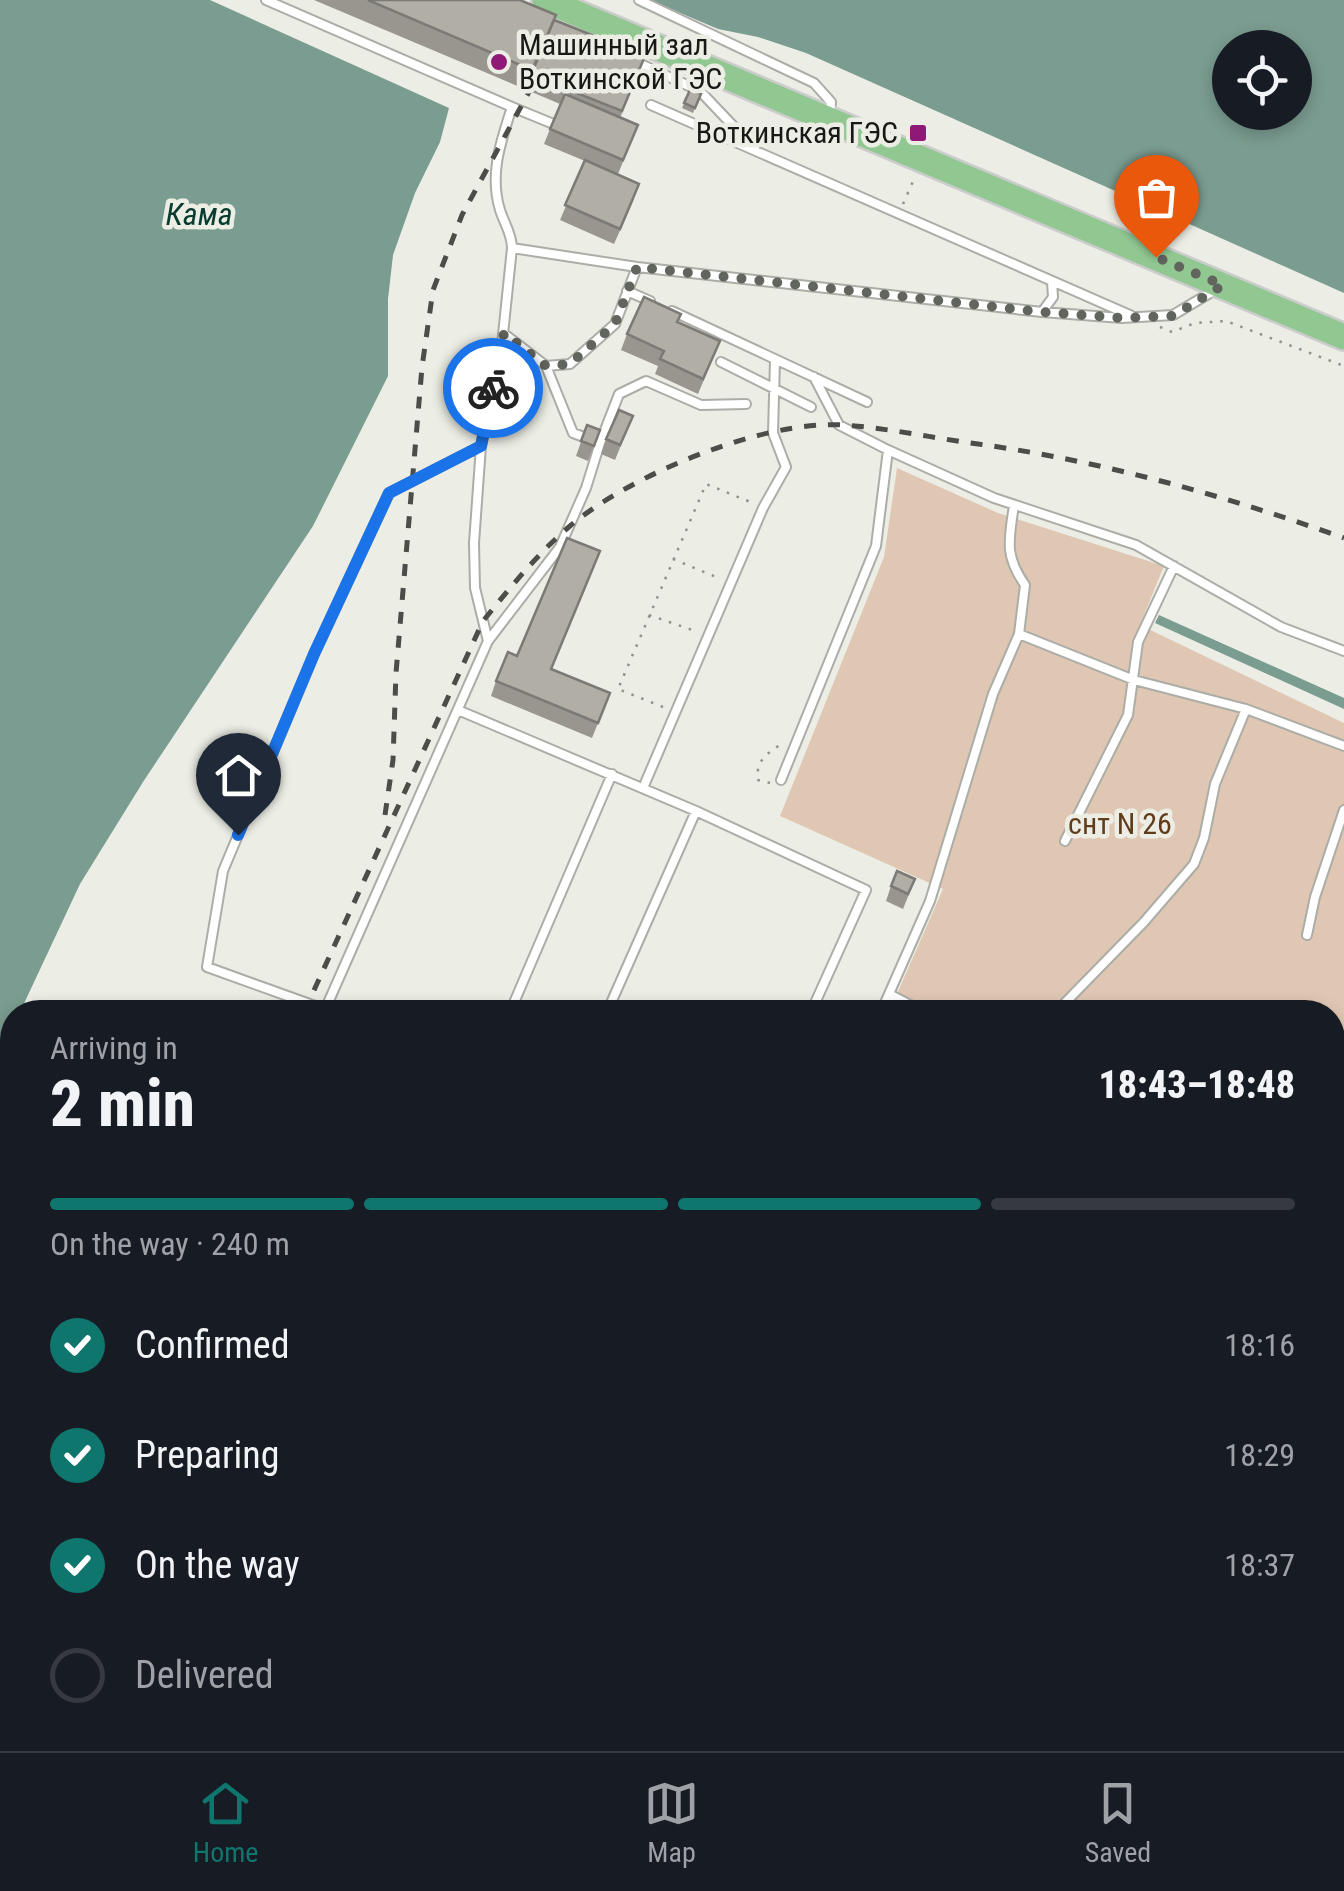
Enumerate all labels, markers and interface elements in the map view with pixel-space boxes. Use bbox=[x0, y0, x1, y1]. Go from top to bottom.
place label: Машинный зал Воткинской ГЭС bbox=[519, 27, 722, 96]
map controls bbox=[1212, 30, 1312, 130]
button: locate bbox=[1212, 30, 1312, 130]
marker: Машинный зал Воткинской ГЭС bbox=[488, 51, 510, 73]
place label: Воткинская ГЭС bbox=[696, 115, 898, 150]
marker: Воткинская ГЭС bbox=[907, 122, 929, 144]
pin bbox=[1114, 155, 1199, 258]
icon: bag bbox=[1129, 170, 1184, 225]
water label: Кама bbox=[165, 195, 233, 233]
courier bbox=[443, 338, 543, 438]
icon: bike bbox=[466, 361, 521, 416]
pin bbox=[196, 733, 281, 836]
icon: home bbox=[211, 748, 266, 803]
park label: снт N 26 bbox=[1068, 806, 1172, 841]
text: Arriving in bbox=[50, 1029, 178, 1067]
text: 18:43–18:48 bbox=[1098, 1063, 1295, 1107]
text: 2 min bbox=[50, 1066, 195, 1142]
text: On the way · 240 m bbox=[50, 1225, 290, 1263]
icon: check bbox=[50, 1318, 105, 1373]
text: Confirmed bbox=[135, 1323, 290, 1367]
text: 18:16 bbox=[1224, 1326, 1295, 1364]
icon: check bbox=[50, 1428, 105, 1483]
text: Preparing bbox=[135, 1433, 280, 1477]
text: 18:29 bbox=[1224, 1436, 1295, 1474]
icon: check bbox=[50, 1538, 105, 1593]
text: On the way bbox=[135, 1543, 300, 1587]
text: 18:37 bbox=[1224, 1546, 1295, 1584]
text: Delivered bbox=[135, 1653, 274, 1697]
tab: Home bbox=[193, 1776, 258, 1869]
tab: Map bbox=[644, 1776, 699, 1869]
tab: Saved bbox=[1085, 1776, 1151, 1869]

